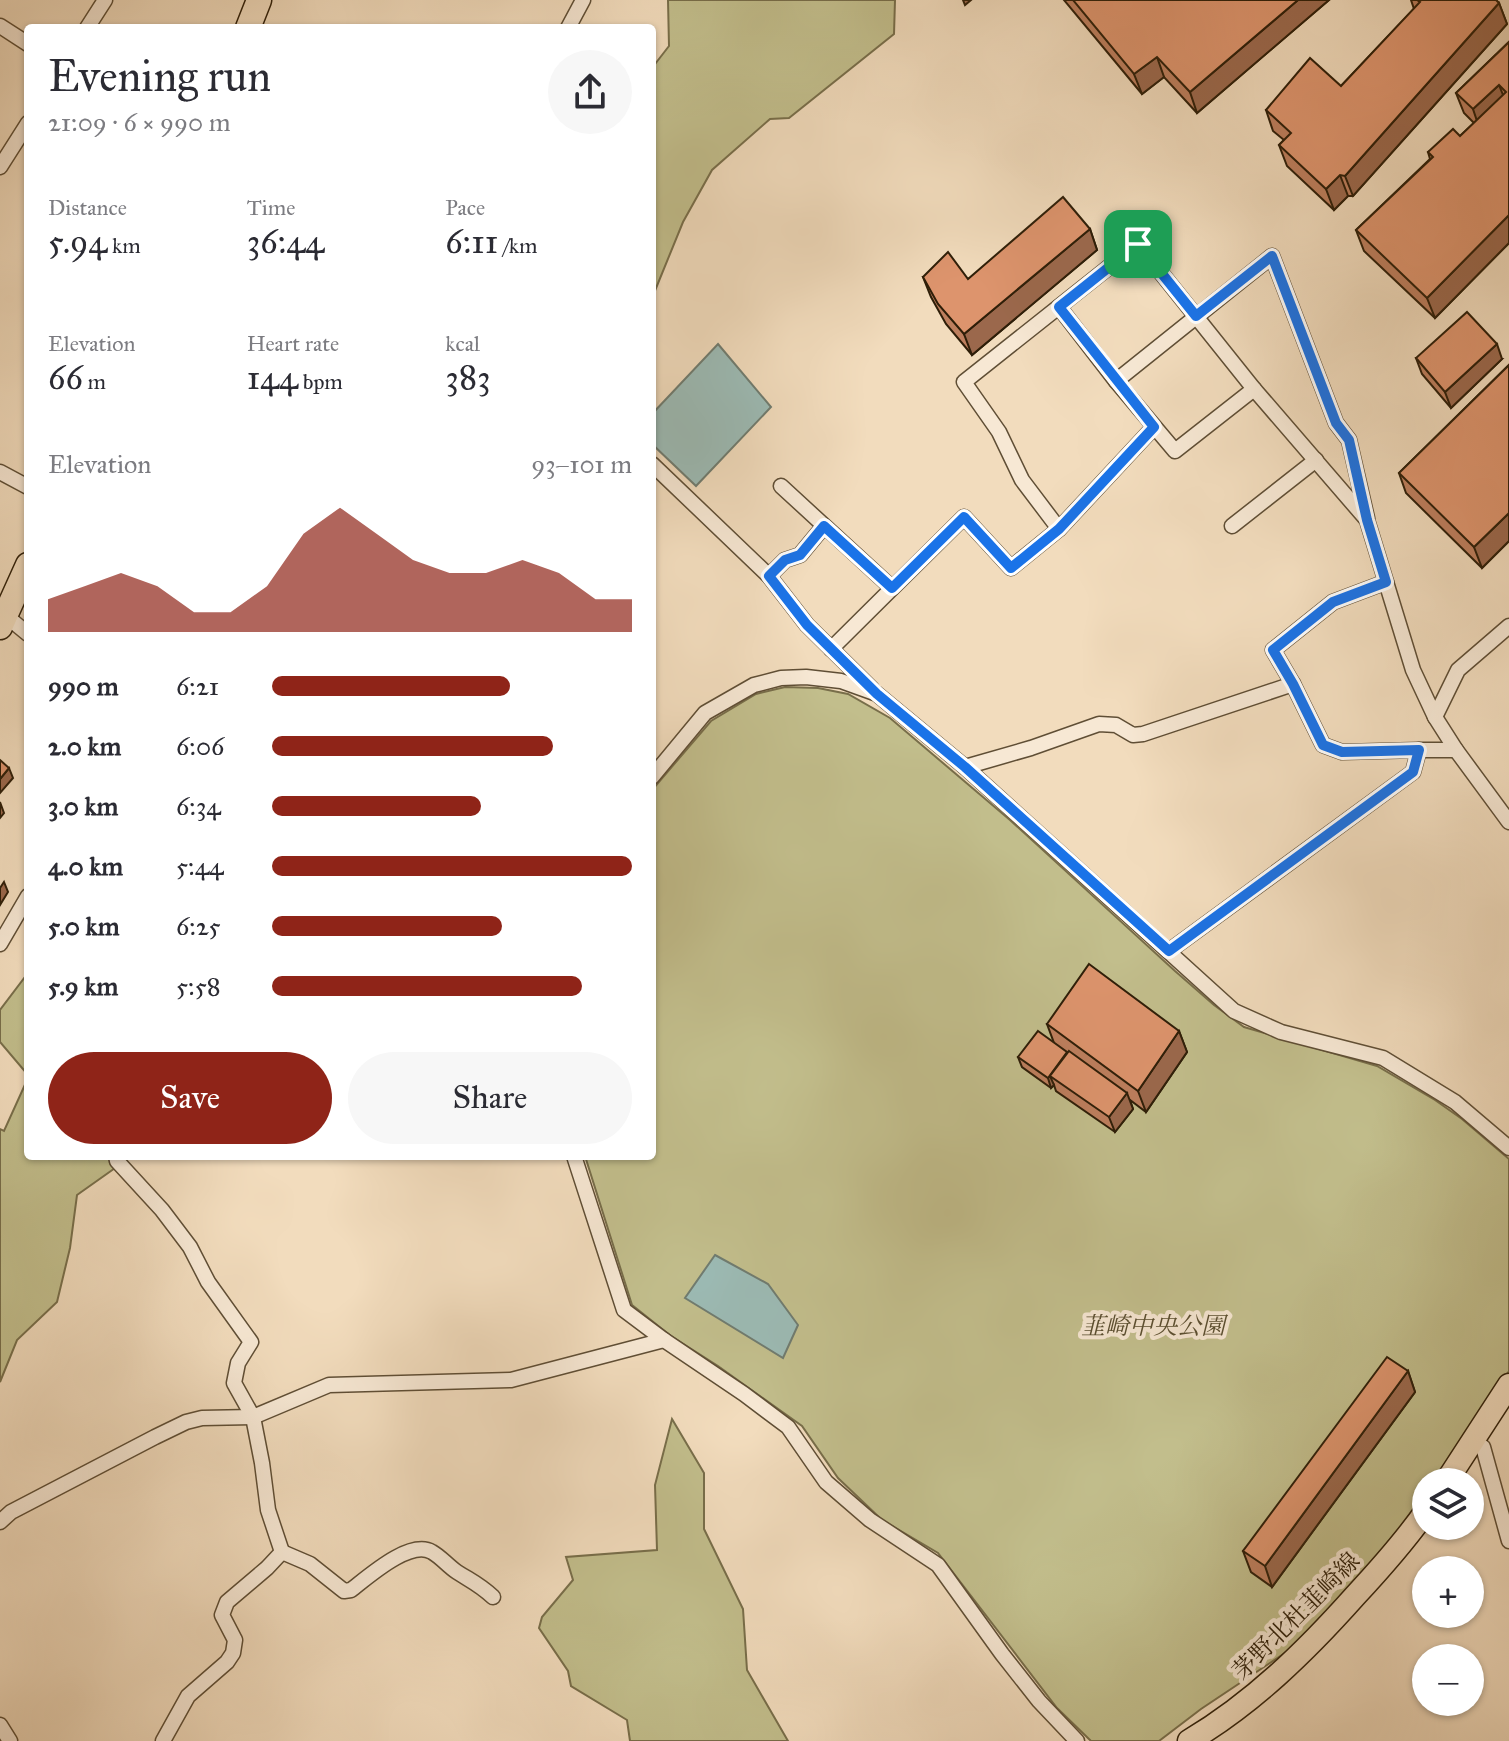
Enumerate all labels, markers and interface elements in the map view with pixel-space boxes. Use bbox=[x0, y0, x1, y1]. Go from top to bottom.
text: Evening run bbox=[48, 49, 271, 103]
button: share bbox=[548, 50, 632, 134]
text: 21:09 · 6 × 990 m bbox=[48, 106, 231, 138]
text: Distance bbox=[48, 194, 127, 221]
text: Time bbox=[247, 194, 295, 221]
text: Pace bbox=[445, 194, 485, 221]
pin bbox=[1104, 210, 1172, 278]
text: 5.94 bbox=[48, 221, 107, 262]
text: 36:44 bbox=[247, 221, 324, 262]
text: 6:11 bbox=[445, 221, 498, 262]
icon: arrive bbox=[1116, 222, 1160, 266]
text: km bbox=[107, 232, 141, 259]
text: /km bbox=[498, 232, 538, 259]
text: Elevation bbox=[48, 330, 135, 357]
text: Heart rate bbox=[247, 330, 339, 357]
text: kcal bbox=[445, 330, 480, 357]
text: 66 bbox=[48, 357, 83, 398]
text: 144 bbox=[247, 357, 298, 398]
text: 383 bbox=[445, 357, 491, 398]
text: m bbox=[83, 368, 106, 395]
text: bpm bbox=[298, 368, 343, 395]
text: Elevation bbox=[48, 448, 151, 480]
text: 93–101 m bbox=[531, 448, 632, 480]
text: 990 m bbox=[48, 670, 119, 702]
text: 6:21 bbox=[176, 670, 219, 702]
text: 2.0 km bbox=[48, 730, 121, 762]
text: 6:06 bbox=[176, 730, 224, 762]
text: 3.0 km bbox=[48, 790, 118, 822]
text: 6:34 bbox=[176, 790, 221, 822]
text: 4.0 km bbox=[48, 850, 123, 882]
text: 5:44 bbox=[176, 850, 224, 882]
text: 5.0 km bbox=[48, 910, 120, 942]
text: 6:25 bbox=[176, 910, 221, 942]
text: 5.9 km bbox=[48, 970, 118, 1002]
text: 5:58 bbox=[176, 970, 221, 1002]
button: Save bbox=[48, 1052, 332, 1144]
button: Share bbox=[348, 1052, 632, 1144]
park label: 韮崎中央公園 bbox=[1081, 1311, 1229, 1341]
map controls bbox=[1412, 1468, 1484, 1716]
button: layers bbox=[1412, 1468, 1484, 1540]
street label: 茅野北杜韮崎線 bbox=[1226, 1546, 1366, 1686]
button: + bbox=[1412, 1556, 1484, 1628]
button: − bbox=[1412, 1644, 1484, 1716]

